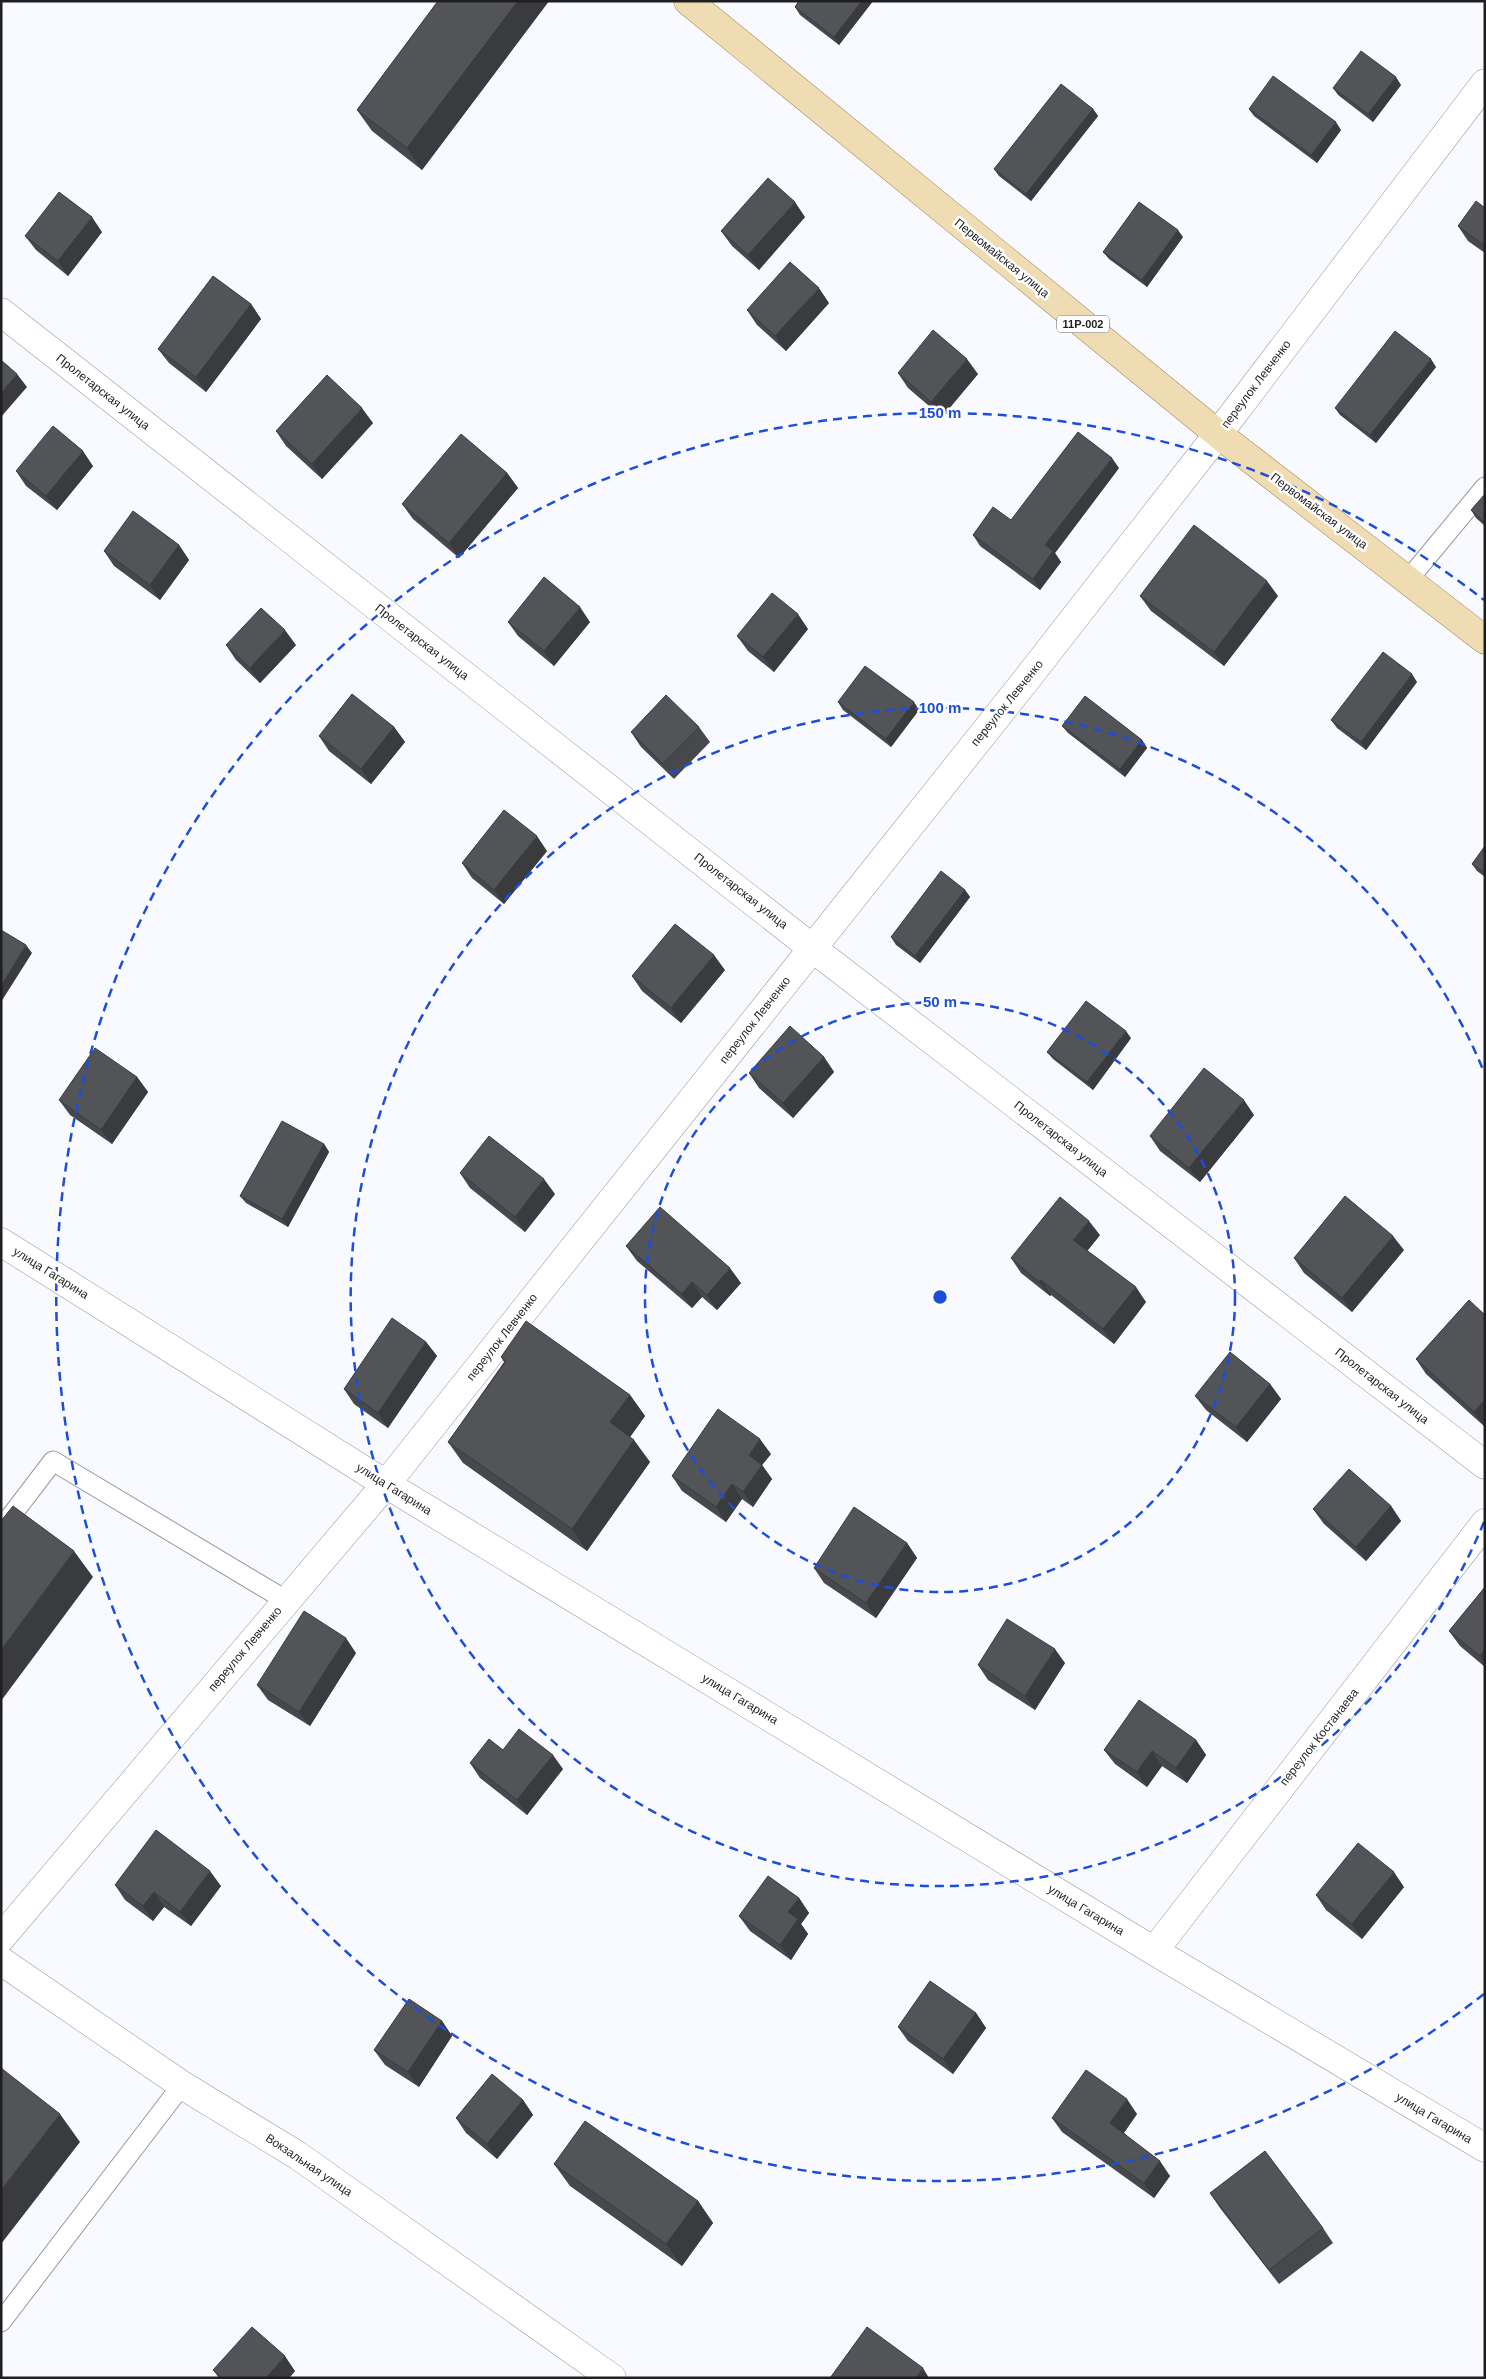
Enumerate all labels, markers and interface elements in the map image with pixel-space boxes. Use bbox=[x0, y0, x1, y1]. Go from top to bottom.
street label: Первомайская улица bbox=[952, 216, 1052, 301]
road number: 11Р-002 bbox=[1057, 316, 1109, 332]
street label: переулок Левченко bbox=[1218, 337, 1294, 431]
street label: Пролетарская улица bbox=[53, 351, 153, 433]
text: 150 m bbox=[919, 404, 961, 421]
street label: Первомайская улица bbox=[1268, 470, 1370, 552]
street label: Пролетарская улица bbox=[372, 601, 472, 683]
street label: переулок Левченко bbox=[968, 657, 1046, 749]
text: 100 m bbox=[919, 699, 961, 716]
street label: Пролетарская улица bbox=[691, 850, 791, 932]
street label: переулок Левченко bbox=[717, 973, 794, 1066]
text: 50 m bbox=[923, 993, 957, 1010]
street label: Пролетарская улица bbox=[1011, 1098, 1111, 1180]
street label: улица Гагарина bbox=[11, 1244, 92, 1302]
centre of rings bbox=[931, 1288, 949, 1306]
street label: переулок Левченко bbox=[464, 1290, 541, 1383]
street label: Пролетарская улица bbox=[1332, 1345, 1432, 1427]
street label: улица Гагарина bbox=[354, 1460, 435, 1518]
street label: переулок Левченко bbox=[205, 1603, 285, 1694]
street label: улица Гагарина bbox=[699, 1671, 781, 1727]
street label: переулок Костанаева bbox=[1277, 1686, 1361, 1788]
street label: улица Гагарина bbox=[1045, 1882, 1127, 1938]
street label: улица Гагарина bbox=[1393, 2090, 1475, 2146]
street label: Вокзальная улица bbox=[263, 2131, 355, 2199]

